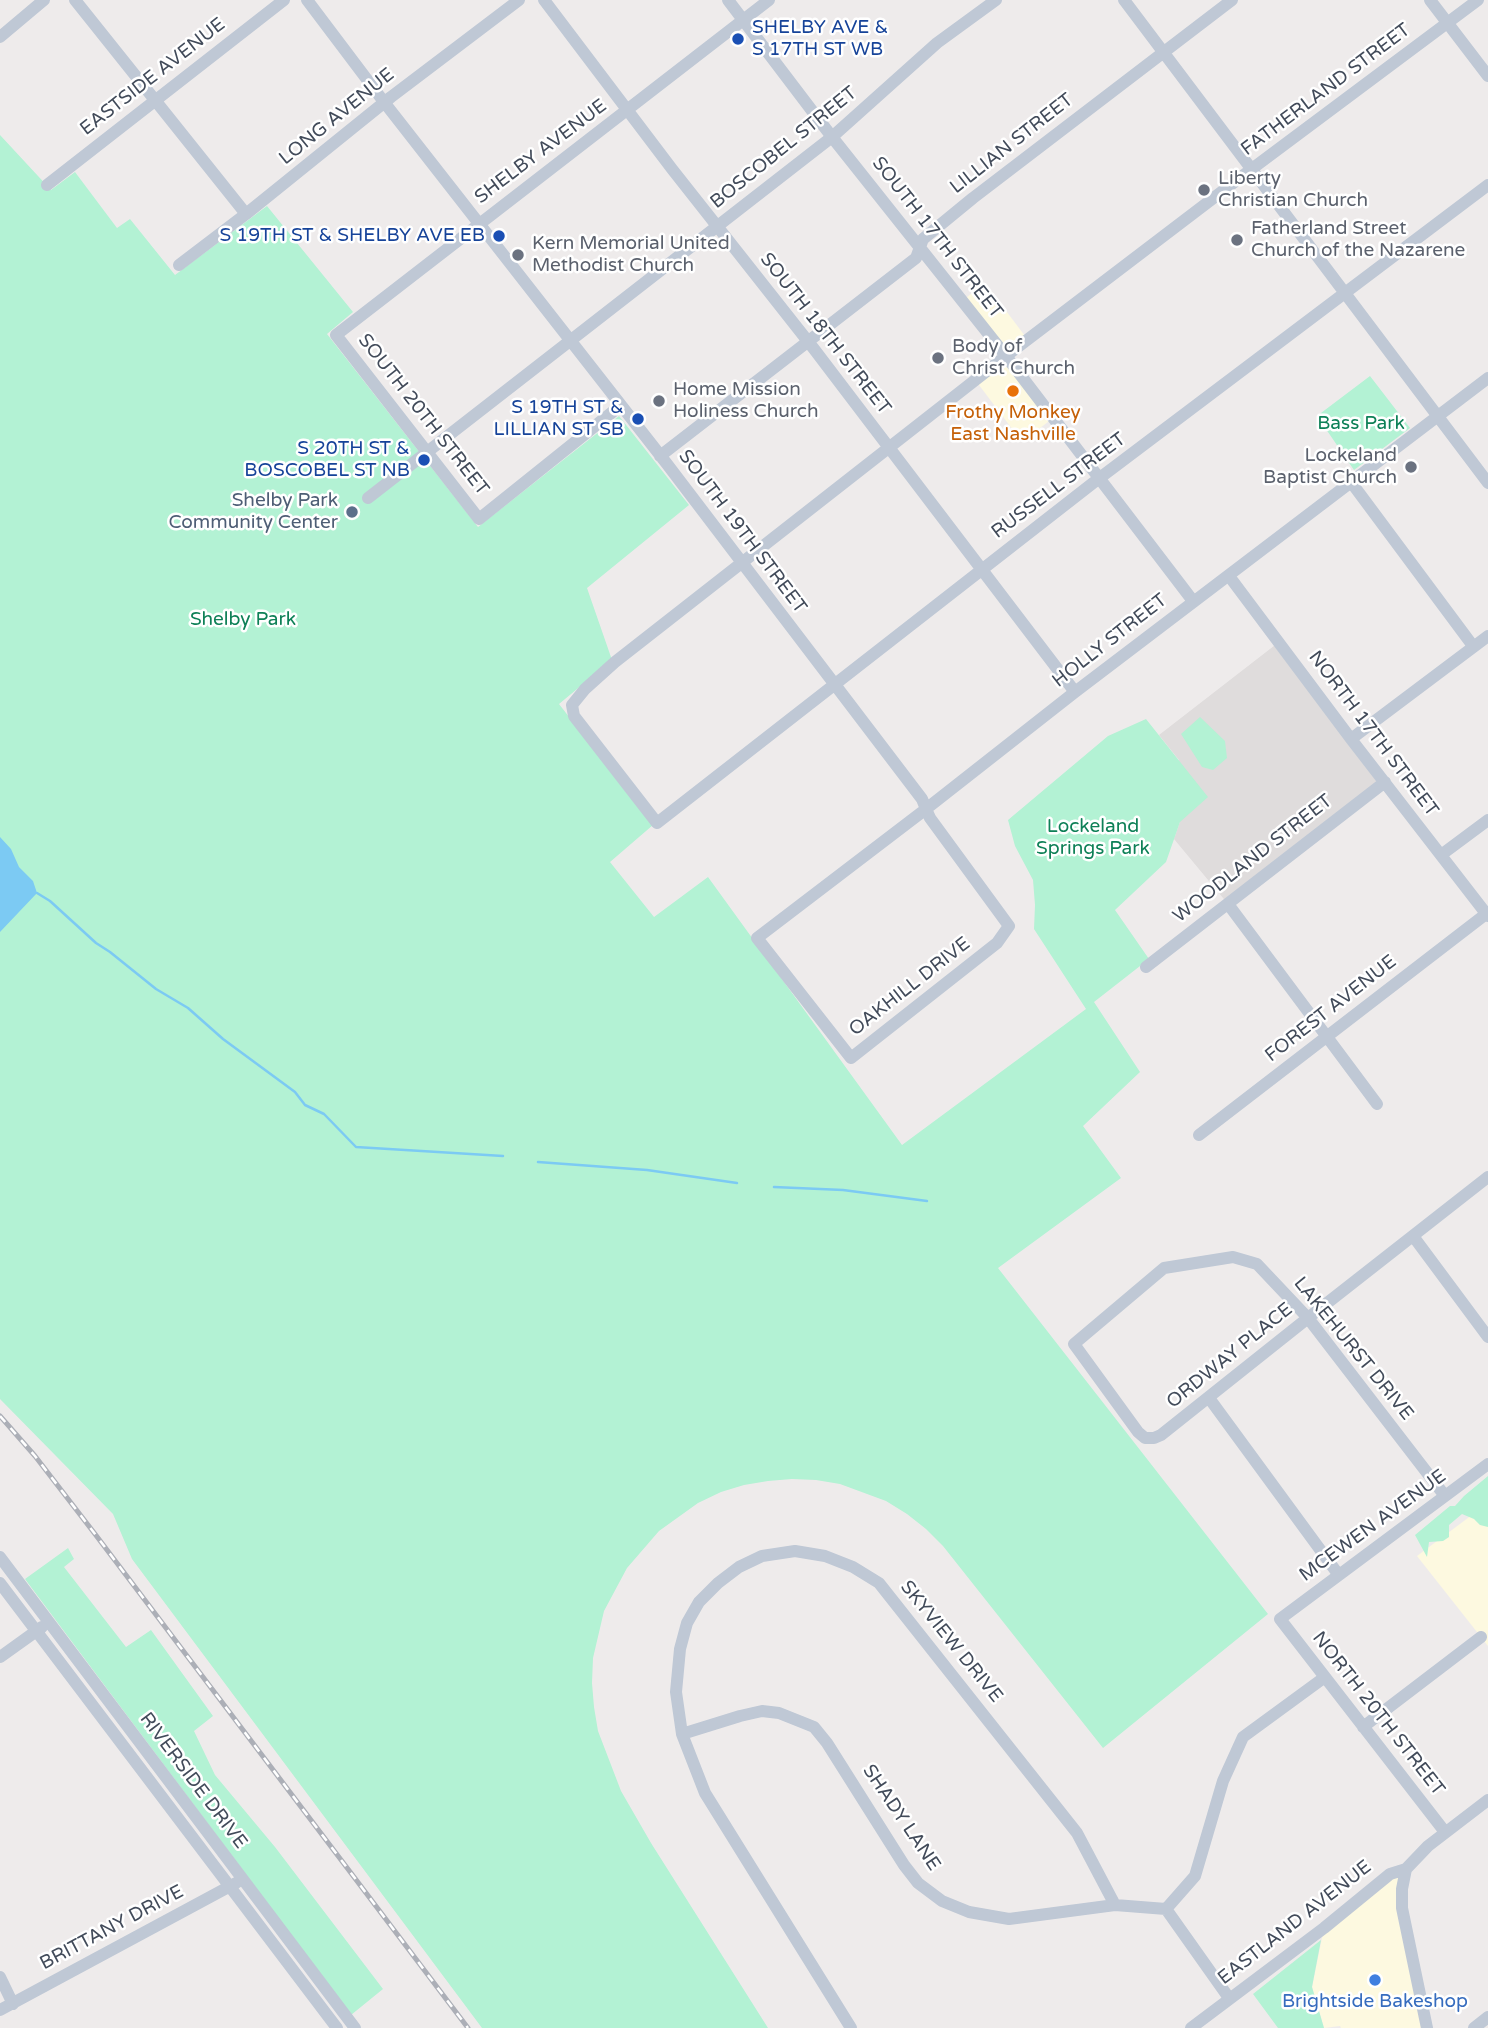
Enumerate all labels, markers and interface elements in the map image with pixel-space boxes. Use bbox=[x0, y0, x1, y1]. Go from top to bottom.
street label: EASTSIDE AVENUE bbox=[76, 13, 230, 141]
place label: SHELBY AVE & S 17TH ST WB bbox=[752, 17, 888, 61]
street label: FATHERLAND STREET bbox=[1237, 19, 1415, 161]
marker: SHELBY AVE & S 17TH ST WB bbox=[730, 31, 746, 47]
street label: LONG AVENUE bbox=[275, 64, 399, 170]
street label: BOSCOBEL STREET bbox=[706, 82, 862, 214]
street label: LILLIAN STREET bbox=[946, 89, 1078, 199]
street label: SHELBY AVENUE bbox=[471, 95, 611, 209]
street label: SOUTH 17TH STREET bbox=[867, 153, 1007, 323]
place label: Liberty Christian Church bbox=[1218, 168, 1368, 212]
marker: Liberty Christian Church bbox=[1196, 182, 1212, 198]
place label: Fatherland Street Church of the Nazarene bbox=[1251, 218, 1465, 262]
place label: S 19TH ST & SHELBY AVE EB bbox=[220, 225, 485, 247]
marker: S 19TH ST & SHELBY AVE EB bbox=[491, 228, 507, 244]
marker: Fatherland Street Church of the Nazarene bbox=[1229, 232, 1245, 248]
place label: Kern Memorial United Methodist Church bbox=[532, 233, 730, 277]
marker: Kern Memorial United Methodist Church bbox=[510, 247, 526, 263]
street label: SOUTH 18TH STREET bbox=[755, 249, 895, 419]
street label: SOUTH 20TH STREET bbox=[353, 330, 493, 500]
place label: Body of Christ Church bbox=[952, 336, 1075, 380]
marker: Body of Christ Church bbox=[930, 350, 946, 366]
place label: Home Mission Holiness Church bbox=[673, 379, 819, 423]
marker: Frothy Monkey East Nashville bbox=[1005, 383, 1021, 399]
marker: Home Mission Holiness Church bbox=[651, 393, 667, 409]
place label: S 19TH ST & LILLIAN ST SB bbox=[494, 397, 624, 441]
place label: Frothy Monkey East Nashville bbox=[945, 402, 1081, 446]
marker: S 19TH ST & LILLIAN ST SB bbox=[630, 411, 646, 427]
park label: Bass Park bbox=[1317, 413, 1405, 435]
street label: RUSSELL STREET bbox=[987, 428, 1131, 544]
place label: S 20TH ST & BOSCOBEL ST NB bbox=[244, 438, 410, 482]
place label: Lockeland Baptist Church bbox=[1263, 445, 1397, 489]
street label: SOUTH 19TH STREET bbox=[673, 446, 811, 618]
marker: S 20TH ST & BOSCOBEL ST NB bbox=[416, 452, 432, 468]
marker: Lockeland Baptist Church bbox=[1403, 459, 1419, 475]
place label: Shelby Park Community Center bbox=[168, 490, 338, 534]
marker: Shelby Park Community Center bbox=[344, 504, 360, 520]
street label: HOLLY STREET bbox=[1048, 589, 1172, 693]
park label: Shelby Park bbox=[190, 609, 296, 631]
street label: NORTH 17TH STREET bbox=[1303, 647, 1443, 821]
street label: WOODLAND STREET bbox=[1169, 790, 1337, 928]
park label: Lockeland Springs Park bbox=[1036, 816, 1150, 860]
street label: OAKHILL DRIVE bbox=[845, 933, 975, 1041]
street label: FOREST AVENUE bbox=[1261, 951, 1401, 1067]
street label: LAKEHURST DRIVE bbox=[1288, 1273, 1418, 1425]
street label: ORDWAY PLACE bbox=[1163, 1298, 1297, 1414]
street label: MCEWEN AVENUE bbox=[1295, 1465, 1451, 1587]
street label: SKYVIEW DRIVE bbox=[895, 1576, 1007, 1708]
street label: NORTH 20TH STREET bbox=[1307, 1628, 1449, 1800]
street label: RIVERSIDE DRIVE bbox=[134, 1708, 252, 1854]
street label: SHADY LANE bbox=[857, 1761, 945, 1875]
street label: EASTLAND AVENUE bbox=[1214, 1856, 1376, 1990]
street label: BRITTANY DRIVE bbox=[36, 1881, 188, 1975]
marker: Brightside Bakeshop bbox=[1367, 1972, 1383, 1988]
place label: Brightside Bakeshop bbox=[1282, 1991, 1468, 2013]

